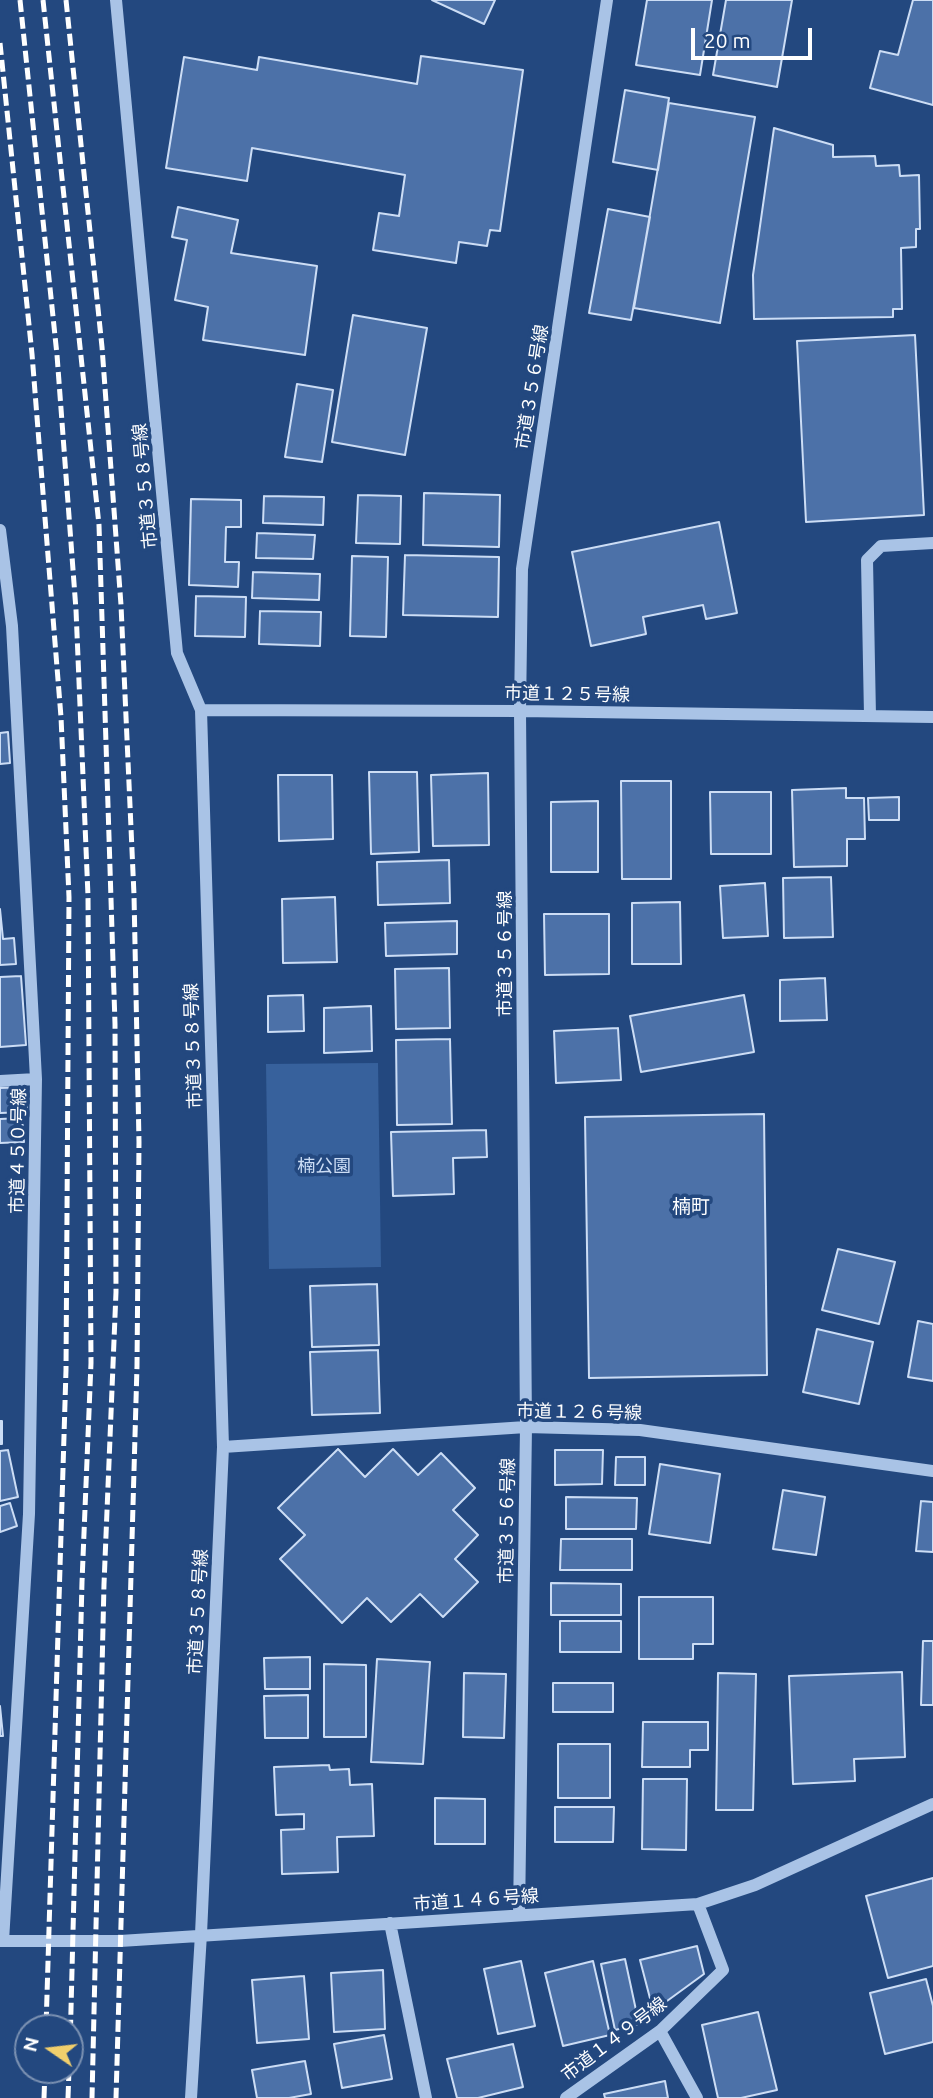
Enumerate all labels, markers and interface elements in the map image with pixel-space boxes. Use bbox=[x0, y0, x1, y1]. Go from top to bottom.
scale bar bbox=[695, 14, 816, 58]
text: 20 m bbox=[704, 28, 751, 52]
street label: 市道３５６号線 bbox=[511, 323, 553, 451]
street label: 市道３５８号線 bbox=[129, 422, 161, 550]
street label: 市道１２５号線 bbox=[504, 682, 630, 706]
street label: 市道３５６号線 bbox=[494, 891, 516, 1017]
street label: 市道３５８号線 bbox=[180, 983, 206, 1109]
street label: 市道４５０号線 bbox=[6, 1088, 30, 1214]
park label: 楠公園 bbox=[297, 1155, 351, 1177]
district label: 楠町 bbox=[672, 1196, 710, 1218]
street label: 市道１２６号線 bbox=[516, 1400, 642, 1424]
street label: 市道３５６号線 bbox=[495, 1458, 519, 1584]
street label: 市道３５８号線 bbox=[184, 1549, 212, 1675]
street label: 市道１４６号線 bbox=[412, 1885, 540, 1915]
street label: 市道１４９号線 bbox=[557, 1992, 671, 2086]
north arrow bbox=[14, 2014, 84, 2084]
text: N bbox=[18, 2035, 43, 2054]

